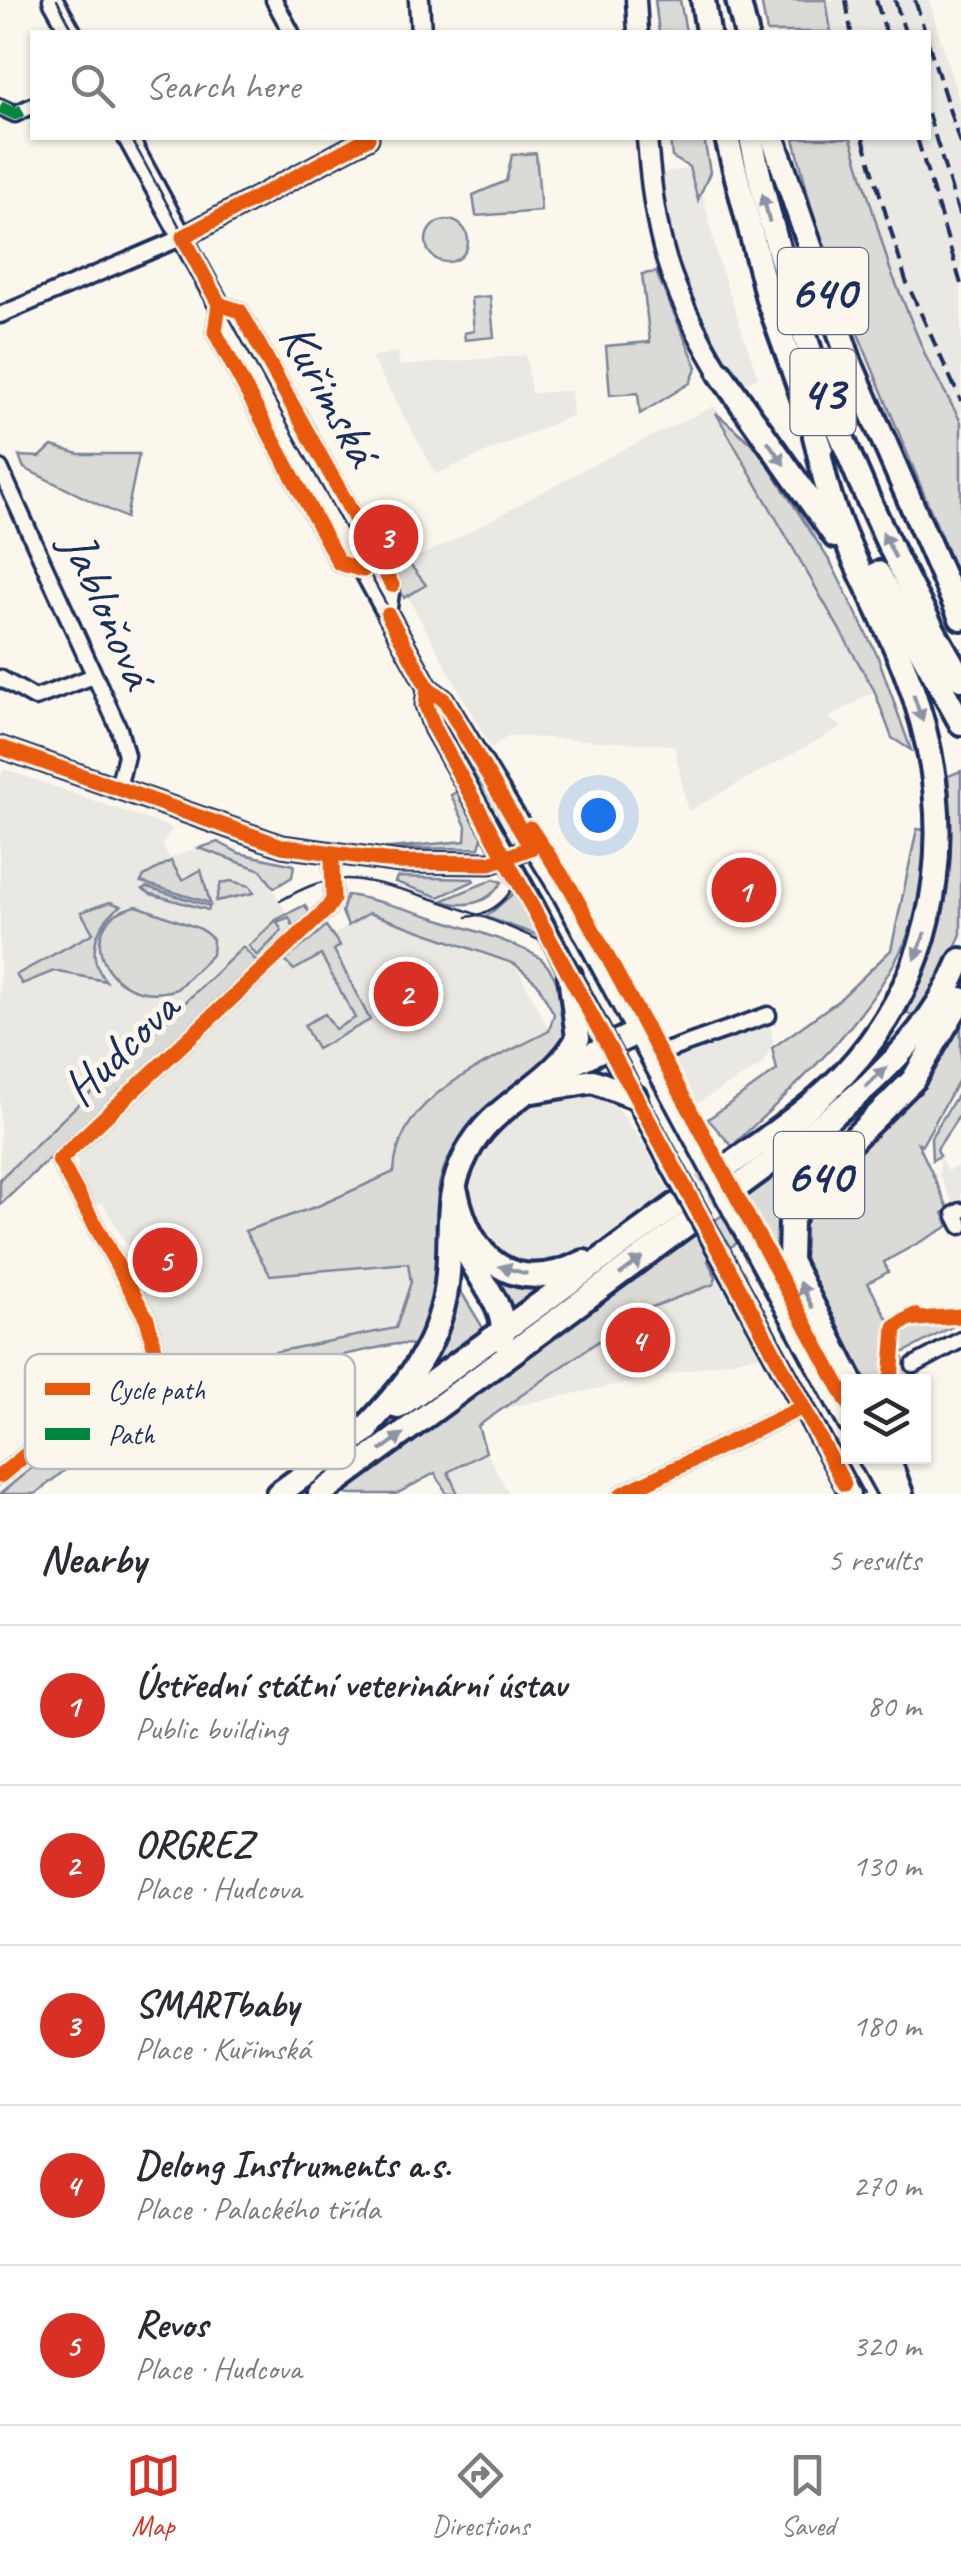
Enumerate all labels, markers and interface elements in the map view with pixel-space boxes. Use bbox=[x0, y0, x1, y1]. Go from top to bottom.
search box bbox=[30, 30, 931, 140]
icon: search bbox=[65, 58, 120, 113]
text: Search here bbox=[145, 62, 300, 109]
one-way arrow bbox=[758, 192, 774, 223]
road number: 640 bbox=[778, 248, 868, 334]
street label: Kuřimská bbox=[265, 312, 396, 479]
road number: 43 bbox=[790, 349, 856, 435]
one-way arrow bbox=[766, 439, 785, 466]
pin: 3 bbox=[354, 500, 418, 574]
street label: Jabloňová bbox=[46, 520, 172, 701]
one-way arrow bbox=[881, 530, 898, 559]
one-way arrow bbox=[911, 694, 926, 724]
your location bbox=[573, 790, 624, 841]
pin: 1 bbox=[712, 852, 776, 928]
one-way arrow bbox=[912, 932, 927, 962]
pin: 2 bbox=[374, 956, 438, 1032]
street label: Hudcova bbox=[48, 974, 195, 1119]
one-way arrow bbox=[864, 1066, 888, 1089]
road number: 640 bbox=[774, 1132, 864, 1218]
pin: 5 bbox=[132, 1222, 198, 1298]
one-way arrow bbox=[618, 1257, 644, 1277]
one-way arrow bbox=[497, 1262, 528, 1277]
one-way arrow bbox=[798, 1280, 815, 1309]
pin: 4 bbox=[606, 1302, 670, 1378]
legend bbox=[25, 1354, 355, 1469]
text: Cycle path bbox=[108, 1372, 205, 1407]
map controls bbox=[841, 1374, 931, 1464]
button: layers bbox=[841, 1374, 931, 1464]
text: Path bbox=[108, 1417, 155, 1452]
one-way arrow bbox=[379, 1433, 406, 1452]
text: Nearby bbox=[40, 1533, 146, 1586]
text: 5 results bbox=[827, 1539, 921, 1580]
text: Ústřední státní veterinární ústav bbox=[135, 1661, 566, 1708]
text: 1 bbox=[65, 1685, 80, 1726]
text: 80 m bbox=[867, 1685, 921, 1726]
text: Public building bbox=[135, 1708, 287, 1749]
text: ORGREZ bbox=[135, 1821, 252, 1868]
text: 2 bbox=[65, 1845, 80, 1886]
text: 130 m bbox=[852, 1845, 921, 1886]
text: Place · Hudcova bbox=[135, 1868, 301, 1909]
text: SMARTbaby bbox=[135, 1981, 299, 2028]
text: 3 bbox=[65, 2005, 80, 2046]
text: 180 m bbox=[852, 2005, 921, 2046]
text: Place · Kuřimská bbox=[135, 2028, 311, 2069]
text: Delong Instruments a.s. bbox=[135, 2141, 451, 2188]
text: 4 bbox=[65, 2165, 80, 2206]
text: 270 m bbox=[852, 2165, 921, 2206]
text: Place · Palackého třída bbox=[135, 2188, 380, 2229]
text: Revos bbox=[135, 2301, 208, 2348]
text: 5 bbox=[66, 2325, 79, 2366]
text: 320 m bbox=[852, 2325, 921, 2366]
text: Place · Hudcova bbox=[135, 2348, 301, 2389]
tab: Map bbox=[126, 2448, 181, 2543]
tab: Directions bbox=[432, 2448, 529, 2543]
tab: Saved bbox=[780, 2448, 835, 2543]

